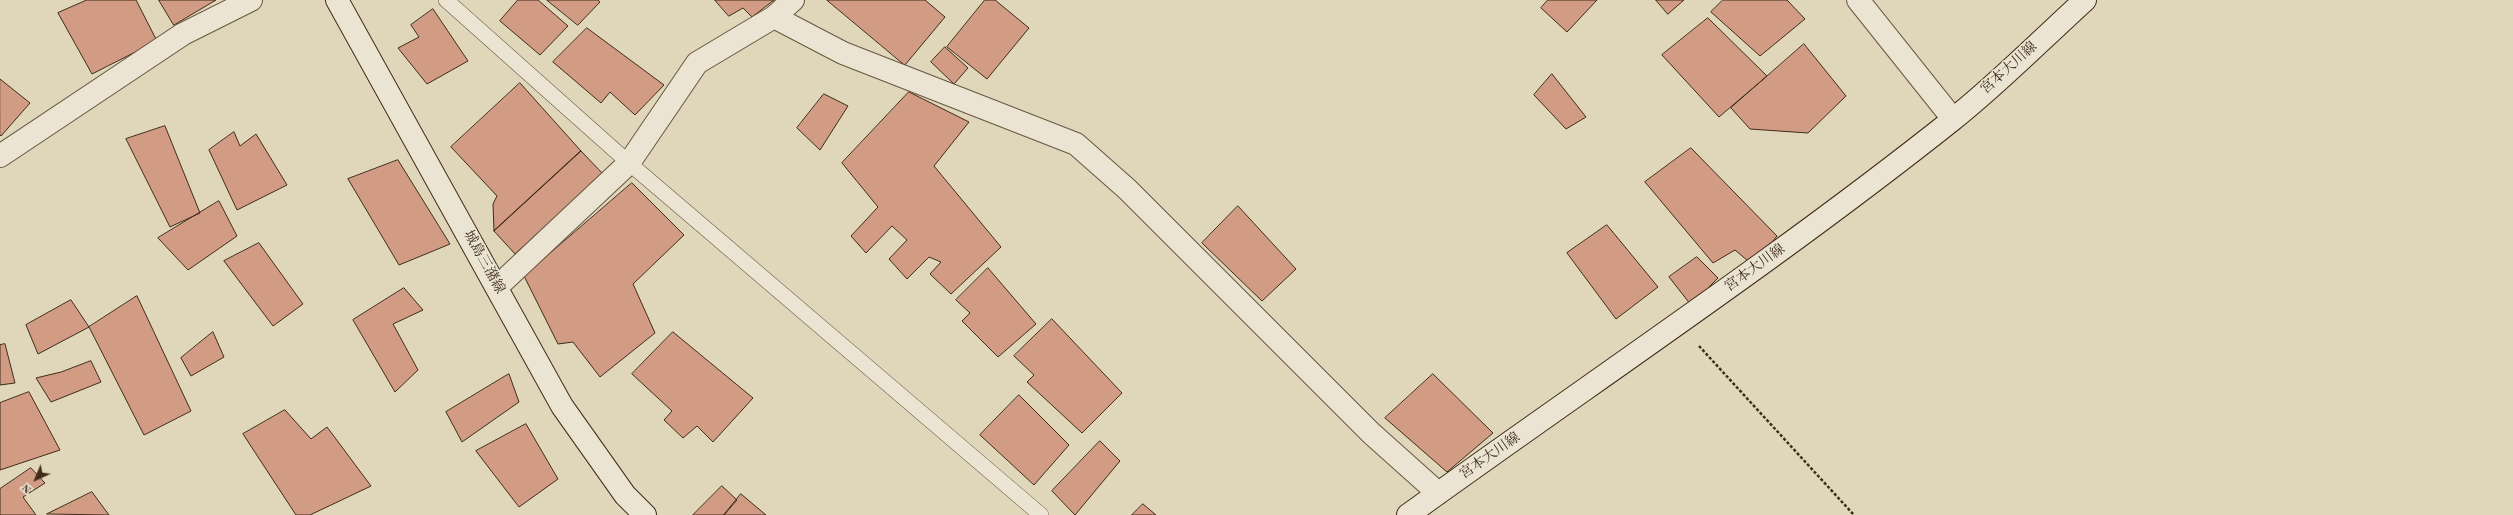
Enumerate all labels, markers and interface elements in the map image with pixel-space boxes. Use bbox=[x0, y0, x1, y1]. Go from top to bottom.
street label: 宮本大川線 bbox=[1977, 38, 2041, 98]
street label: 城島三潴線 bbox=[460, 227, 508, 297]
street label: 宮本大川線 bbox=[1722, 241, 1788, 295]
street label: 宮本大川線 bbox=[1457, 429, 1523, 483]
north arrow bbox=[16, 459, 56, 499]
text: N bbox=[20, 481, 34, 495]

